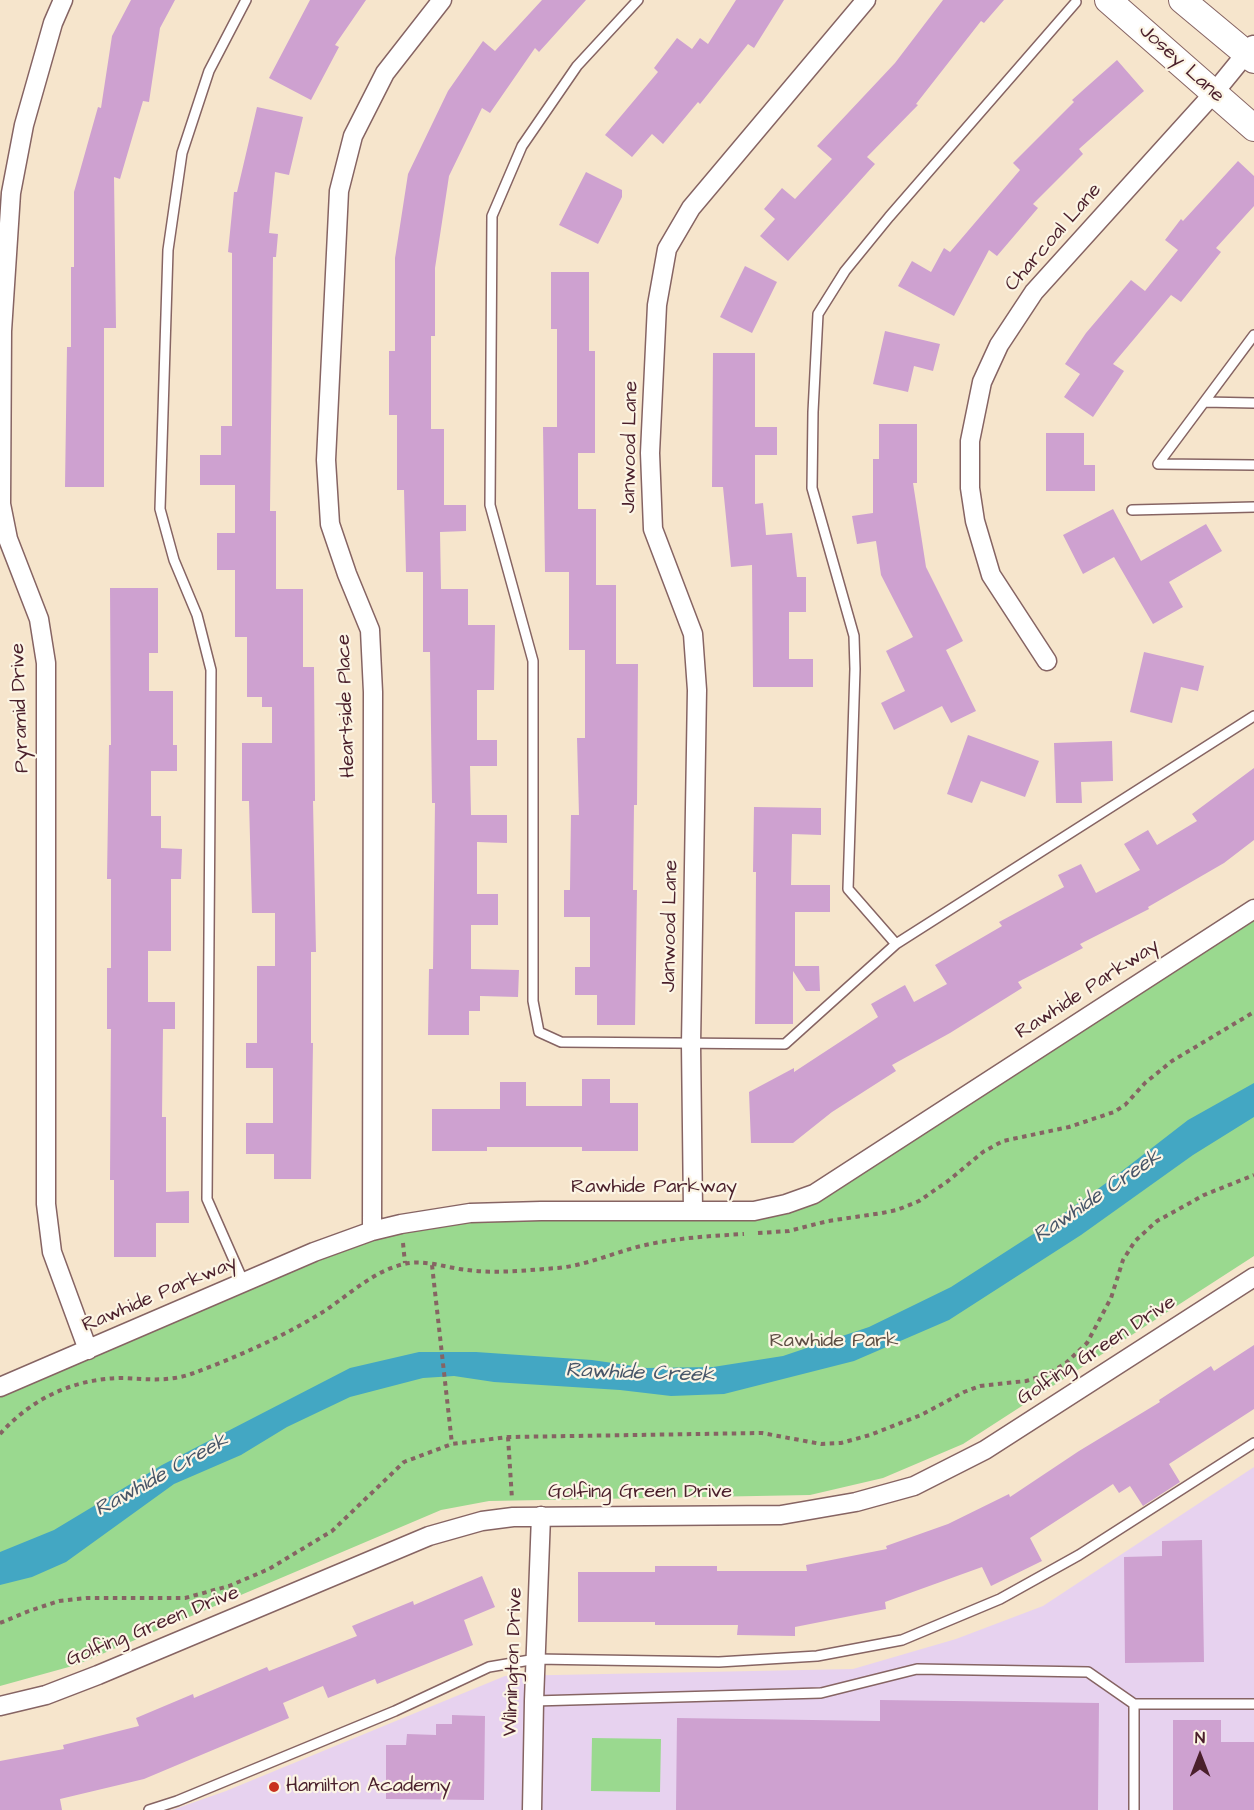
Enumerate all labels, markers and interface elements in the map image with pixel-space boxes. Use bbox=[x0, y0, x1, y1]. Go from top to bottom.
street label: Josey Lane bbox=[1133, 19, 1229, 109]
street label: Charcoal Lane bbox=[1001, 179, 1107, 297]
street label: Janwood Lane bbox=[618, 381, 644, 513]
street label: Heartside Place bbox=[332, 634, 362, 778]
street label: Pyramid Drive bbox=[7, 643, 35, 773]
street label: Janwood Lane bbox=[658, 860, 684, 992]
street label: Rawhide Parkway bbox=[1012, 935, 1164, 1045]
water label: Rawhide Creek bbox=[1029, 1145, 1167, 1249]
street label: Rawhide Parkway bbox=[571, 1176, 737, 1200]
street label: Rawhide Parkway bbox=[79, 1251, 241, 1339]
street label: Golfing Green Drive bbox=[1013, 1291, 1181, 1411]
park label: Rawhide Park bbox=[770, 1330, 898, 1354]
water label: Rawhide Creek bbox=[565, 1359, 715, 1389]
water label: Rawhide Creek bbox=[91, 1429, 233, 1523]
street label: Golfing Green Drive bbox=[548, 1481, 732, 1505]
street label: Golfing Green Drive bbox=[63, 1581, 243, 1673]
street label: Wilmington Drive bbox=[499, 1587, 529, 1737]
north arrow bbox=[1170, 1726, 1230, 1786]
text: N bbox=[1195, 1727, 1205, 1749]
place label: Hamilton Academy bbox=[286, 1775, 451, 1799]
marker: Hamilton Academy bbox=[267, 1780, 281, 1794]

